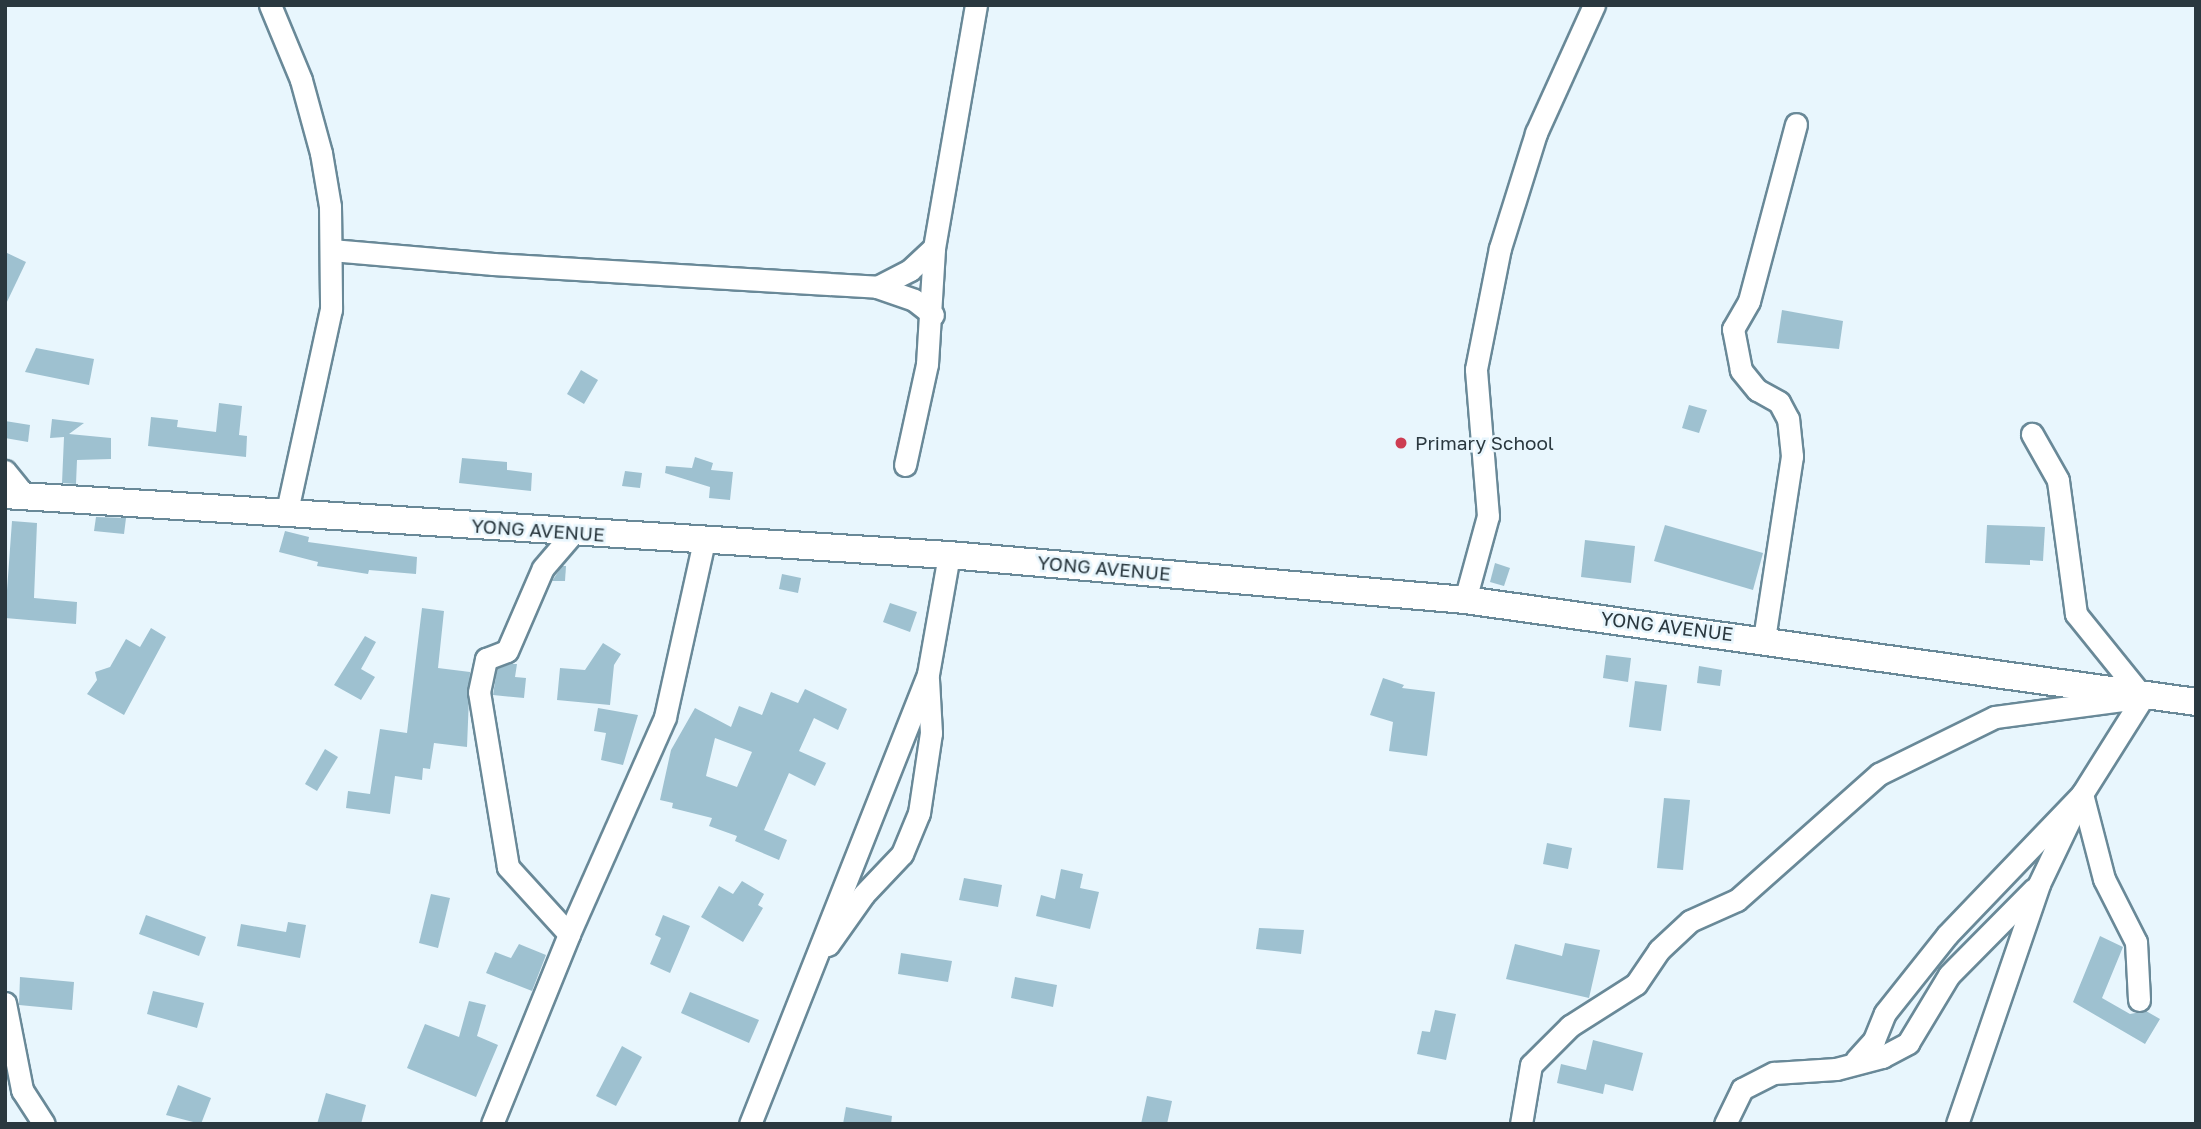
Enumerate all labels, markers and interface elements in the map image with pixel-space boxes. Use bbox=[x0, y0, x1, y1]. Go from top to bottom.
place label: Primary School bbox=[1415, 432, 1554, 454]
marker: Primary School bbox=[1393, 435, 1409, 451]
street label: YONG AVENUE bbox=[471, 514, 605, 546]
street label: YONG AVENUE bbox=[1037, 551, 1171, 585]
street label: YONG AVENUE bbox=[1599, 607, 1735, 645]

